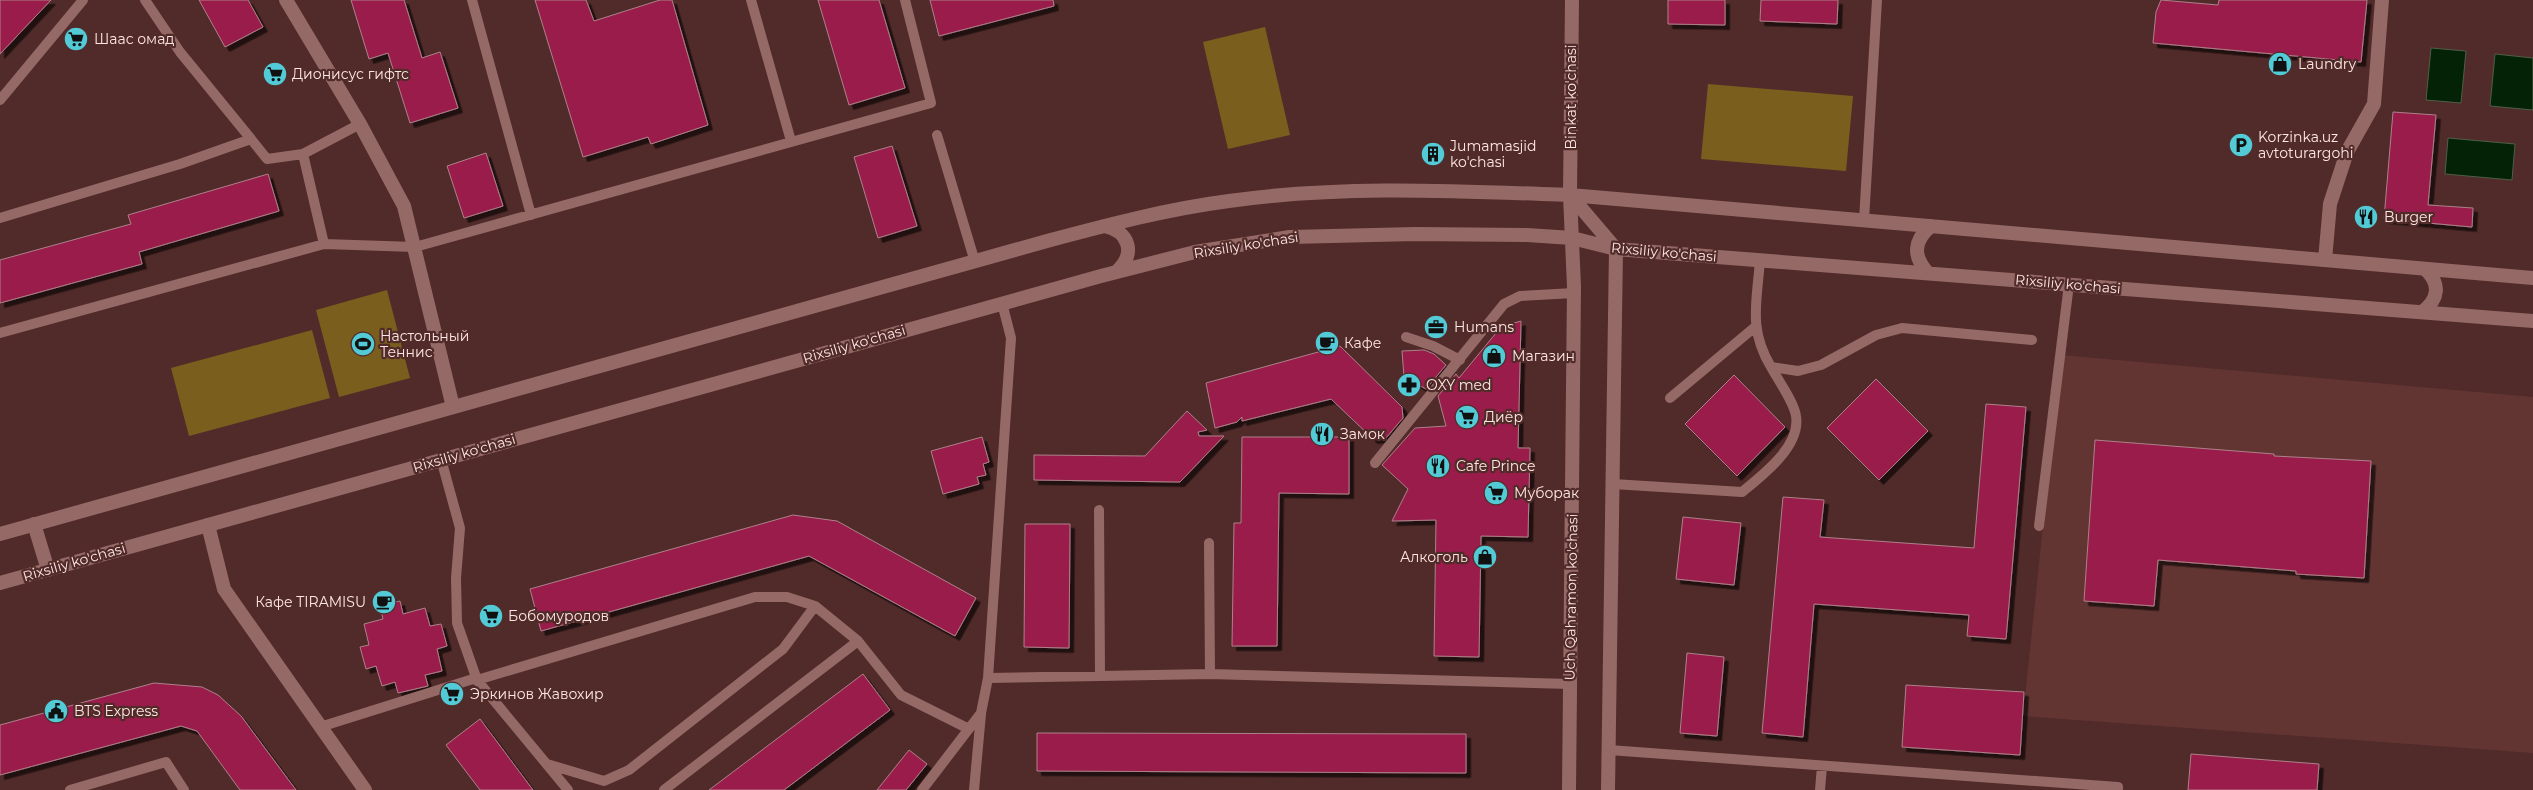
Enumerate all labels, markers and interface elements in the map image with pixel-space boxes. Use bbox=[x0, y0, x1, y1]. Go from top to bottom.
supermarket icon: Шаас омад bbox=[63, 26, 89, 52]
place label: Шаас омад bbox=[94, 30, 174, 48]
street label: Binkat ko'chasi bbox=[1562, 45, 1580, 150]
shop icon: Laundry bbox=[2267, 51, 2293, 77]
place label: Laundry bbox=[2298, 55, 2356, 73]
supermarket icon: Дионисус гифтс bbox=[262, 61, 288, 87]
place label: Дионисус гифтс bbox=[292, 65, 409, 83]
place label: Korzinka.uz avtoturargohi bbox=[2258, 128, 2353, 162]
parking icon: Korzinka.uz avtoturargohi bbox=[2228, 132, 2254, 158]
place label: Jumamasjid ko'chasi bbox=[1449, 137, 1537, 171]
building icon: Jumamasjid ko'chasi bbox=[1420, 141, 1446, 167]
restaurant icon: Burger bbox=[2353, 204, 2379, 230]
place label: Burger bbox=[2384, 208, 2433, 226]
street label: Rixsiliy ko'chasi bbox=[1192, 228, 1300, 262]
street label: Rixsiliy ko'chasi bbox=[1610, 238, 1718, 266]
street label: Rixsiliy ko'chasi bbox=[2014, 270, 2122, 298]
office icon: Humans bbox=[1423, 314, 1449, 340]
place label: Humans bbox=[1454, 318, 1514, 336]
street label: Rixsiliy ko'chasi bbox=[801, 321, 907, 367]
place label: Настольный Теннис bbox=[380, 327, 469, 361]
cafe icon: Кафе bbox=[1314, 330, 1340, 356]
sports icon: Настольный Теннис bbox=[350, 331, 376, 357]
place label: Кафе bbox=[1344, 334, 1381, 352]
shop icon: Магазин bbox=[1481, 343, 1507, 369]
place label: Магазин bbox=[1512, 347, 1575, 365]
pharmacy icon: OXY med bbox=[1396, 372, 1422, 398]
place label: OXY med bbox=[1426, 376, 1492, 394]
supermarket icon: Диёр bbox=[1454, 404, 1480, 430]
place label: Диёр bbox=[1484, 408, 1523, 426]
restaurant icon: Замок bbox=[1309, 421, 1335, 447]
place label: Замок bbox=[1340, 425, 1385, 443]
street label: Rixsiliy ko'chasi bbox=[411, 430, 517, 476]
restaurant icon: Cafe Prince bbox=[1425, 453, 1451, 479]
place label: Cafe Prince bbox=[1456, 457, 1536, 475]
supermarket icon: Муборак bbox=[1483, 480, 1509, 506]
place label: Муборак bbox=[1514, 484, 1579, 502]
street label: Uch Qahramon ko'chasi bbox=[1561, 513, 1581, 681]
street label: Rixsiliy ko'chasi bbox=[21, 539, 127, 585]
shop icon: Алкоголь bbox=[1472, 544, 1498, 570]
place label: Алкоголь bbox=[1400, 548, 1468, 566]
cafe icon: Кафе TIRAMISU bbox=[371, 589, 397, 615]
place label: Кафе TIRAMISU bbox=[255, 593, 366, 611]
supermarket icon: Бобомуродов bbox=[478, 603, 504, 629]
place label: Бобомуродов bbox=[508, 607, 609, 625]
supermarket icon: Эркинов Жавохир bbox=[439, 681, 465, 707]
place label: Эркинов Жавохир bbox=[470, 685, 604, 703]
public building icon: BTS Express bbox=[43, 698, 69, 724]
place label: BTS Express bbox=[74, 702, 158, 720]

